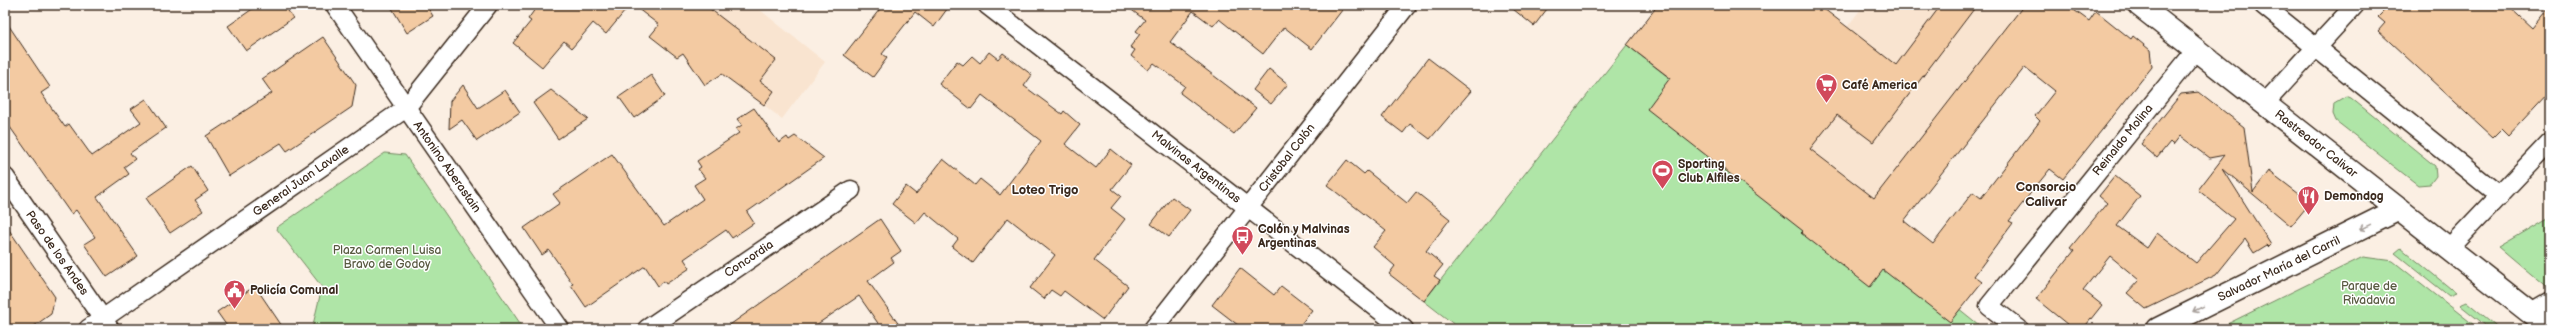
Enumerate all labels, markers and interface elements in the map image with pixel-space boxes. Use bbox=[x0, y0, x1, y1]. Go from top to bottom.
supermarket icon: Café America bbox=[1814, 72, 1840, 105]
place label: Café America bbox=[1842, 78, 1917, 93]
street label: Reinaldo Molina bbox=[2090, 101, 2157, 179]
street label: Rastreador Calivar bbox=[2271, 107, 2361, 182]
street label: Antonino Aberastain bbox=[410, 118, 484, 216]
street label: Cristobal Colón bbox=[1256, 121, 1319, 195]
street label: Malvinas Argentinas bbox=[1148, 127, 1244, 207]
street label: General Juan Lavalle bbox=[250, 142, 352, 220]
place label: Sporting Club Alfiles bbox=[1678, 157, 1740, 186]
sports icon: Sporting Club Alfiles bbox=[1649, 158, 1675, 191]
district label: Consorcio Calivar bbox=[2016, 179, 2076, 210]
district label: Loteo Trigo bbox=[1012, 182, 1078, 198]
restaurant icon: Demondog bbox=[2295, 183, 2321, 216]
place label: Demondog bbox=[2324, 189, 2384, 204]
street label: Paso de los Andes bbox=[22, 208, 92, 298]
place label: Colón y Malvinas Argentinas bbox=[1257, 222, 1350, 251]
bus stop icon: Colón y Malvinas Argentinas bbox=[1230, 223, 1256, 256]
one-way arrow bbox=[2359, 224, 2371, 231]
street label: Salvador María del Carril bbox=[2215, 233, 2343, 305]
street label: Concordia bbox=[722, 237, 777, 281]
park label: Plaza Carmen Luisa Bravo de Godoy bbox=[333, 243, 441, 272]
public building icon: Policía Comunal bbox=[222, 277, 248, 310]
park label: Parque de Rivadavia bbox=[2341, 279, 2397, 308]
place label: Policía Comunal bbox=[250, 283, 338, 298]
one-way arrow bbox=[2192, 306, 2204, 313]

